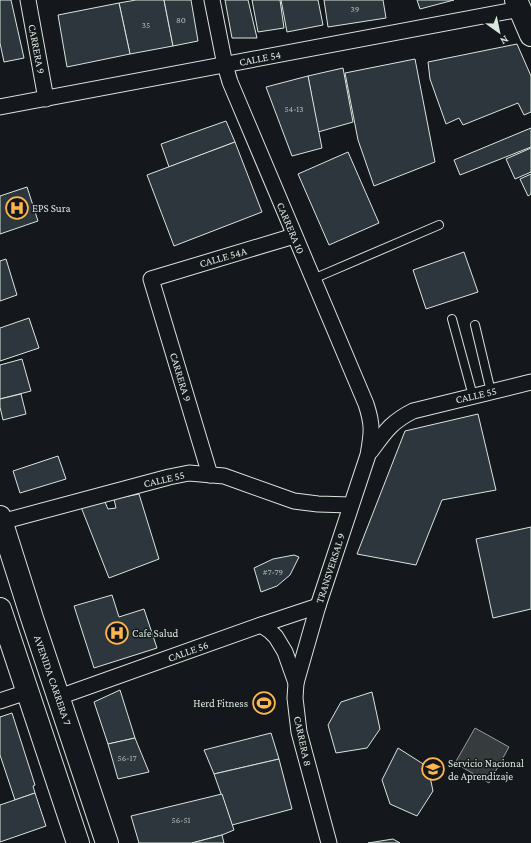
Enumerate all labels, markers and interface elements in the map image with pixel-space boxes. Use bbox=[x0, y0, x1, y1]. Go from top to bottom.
house number: 39 bbox=[351, 4, 360, 14]
north arrow bbox=[479, 12, 519, 52]
house number: 80 bbox=[176, 15, 186, 25]
house number: 35 bbox=[142, 20, 150, 30]
street label: CARRERA 9 bbox=[26, 23, 48, 75]
text: N bbox=[498, 33, 511, 48]
street label: CALLE 54 bbox=[238, 48, 282, 68]
house number: 54-13 bbox=[284, 104, 304, 114]
hospital icon: EPS Sura bbox=[4, 195, 30, 221]
street label: CARRERA 10 bbox=[275, 200, 307, 256]
place label: EPS Sura bbox=[32, 202, 70, 214]
street label: CALLE 54A bbox=[198, 244, 249, 269]
street label: CARRERA 9 bbox=[168, 351, 194, 403]
street label: CALLE 55 bbox=[454, 384, 498, 406]
street label: CALLE 55 bbox=[142, 468, 186, 490]
street label: TRANSVERSAL 9 bbox=[313, 531, 347, 605]
house number: #7-79 bbox=[263, 567, 284, 577]
hospital icon: Cafe Salud bbox=[104, 620, 130, 646]
place label: Cafe Salud bbox=[132, 627, 179, 639]
street label: AVENIDA CARRERA 7 bbox=[32, 633, 74, 727]
street label: CALLE 56 bbox=[166, 638, 210, 664]
sports icon: Herd Fitness bbox=[251, 690, 277, 716]
place label: Herd Fitness bbox=[193, 697, 248, 709]
street label: CARRERA 8 bbox=[292, 715, 314, 767]
house number: 56-17 bbox=[117, 753, 137, 763]
school or university icon: Servicio Nacional de Aprendizaje bbox=[420, 756, 446, 782]
place label: Servicio Nacional de Aprendizaje bbox=[448, 757, 524, 783]
house number: 56-51 bbox=[171, 815, 191, 825]

